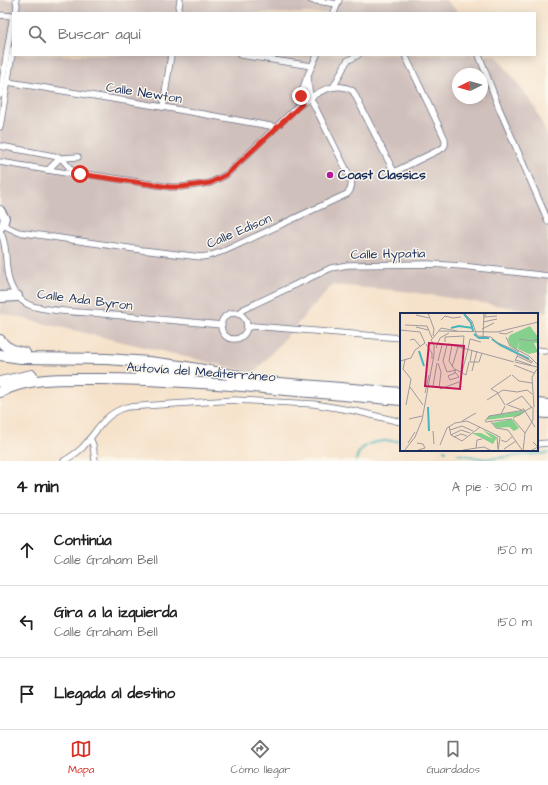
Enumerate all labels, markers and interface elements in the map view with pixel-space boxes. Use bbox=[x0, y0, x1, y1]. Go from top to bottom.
search box bbox=[12, 12, 536, 56]
icon: search bbox=[26, 23, 48, 45]
text: Buscar aquí bbox=[58, 24, 140, 45]
north arrow bbox=[452, 68, 488, 104]
street label: Calle Newton bbox=[105, 78, 184, 108]
route end bbox=[292, 87, 310, 105]
route start bbox=[71, 165, 89, 183]
place label: Coast Classics bbox=[338, 166, 426, 184]
marker: Coast Classics bbox=[325, 170, 335, 180]
street label: Calle Edison bbox=[204, 209, 275, 253]
street label: Calle Hypatia bbox=[350, 244, 426, 265]
street label: Calle Ada Byron bbox=[36, 285, 134, 316]
inset map bbox=[400, 313, 538, 451]
street label: Autovía del Mediterráneo bbox=[126, 358, 277, 386]
text: 4 min bbox=[16, 475, 59, 499]
text: A pie · 300 m bbox=[452, 478, 532, 496]
text: Continúa bbox=[54, 530, 112, 551]
icon: ahead bbox=[16, 539, 38, 561]
text: 150 m bbox=[498, 541, 532, 559]
text: Calle Graham Bell bbox=[54, 551, 158, 569]
text: Gira a la izquierda bbox=[54, 602, 177, 623]
icon: left bbox=[16, 611, 38, 633]
text: 150 m bbox=[498, 613, 532, 631]
text: Calle Graham Bell bbox=[54, 623, 158, 641]
icon: arrive bbox=[16, 683, 38, 705]
text: Llegada al destino bbox=[54, 683, 175, 704]
tab: Mapa bbox=[68, 738, 94, 777]
tab: Cómo llegar bbox=[231, 738, 290, 777]
tab: Guardados bbox=[427, 738, 480, 777]

